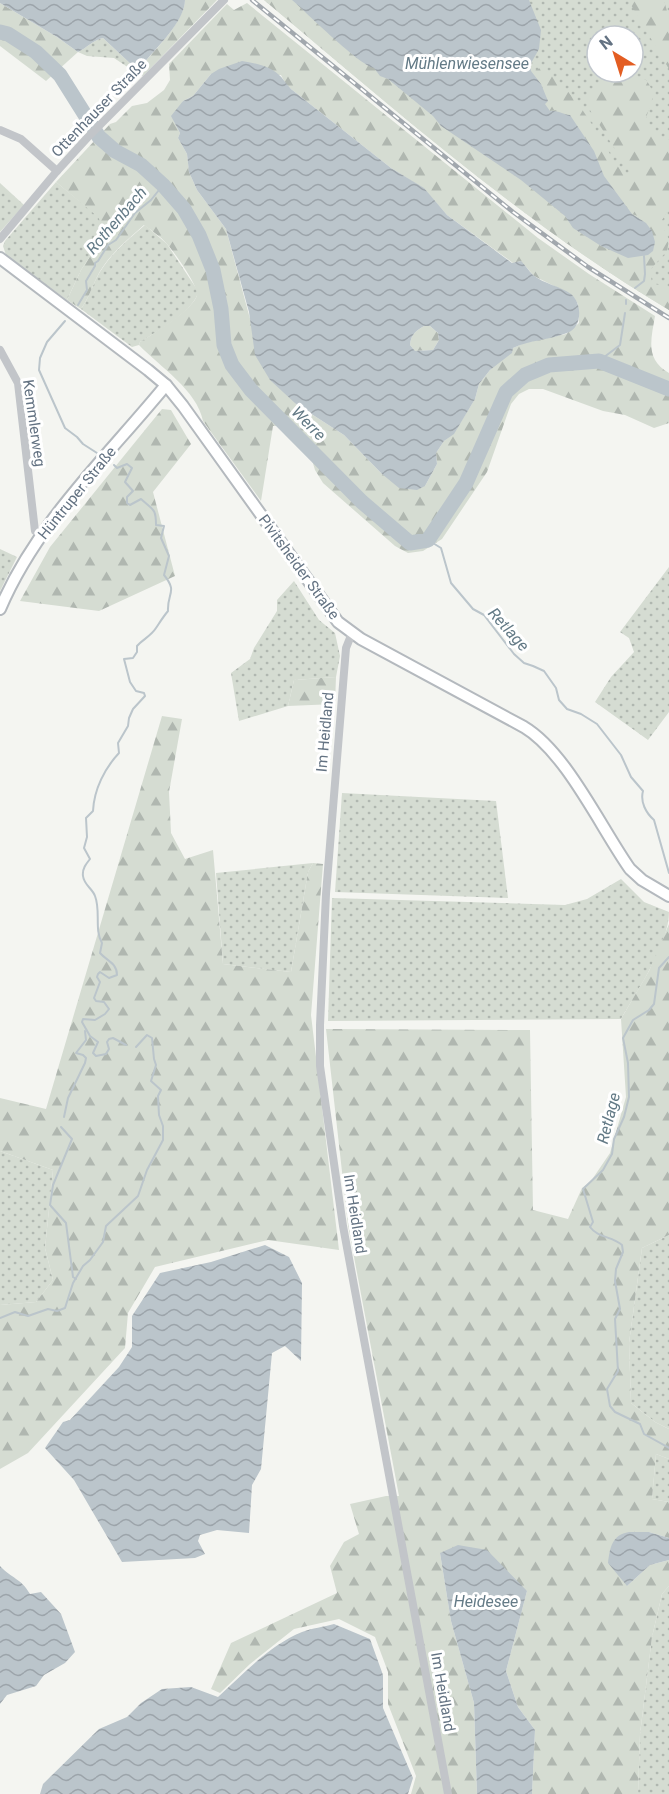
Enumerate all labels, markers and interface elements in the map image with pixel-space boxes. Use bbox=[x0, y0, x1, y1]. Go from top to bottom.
north arrow bbox=[585, 24, 645, 84]
text: N bbox=[596, 32, 616, 54]
water label: Mühlenwiesensee bbox=[405, 54, 529, 73]
street label: Ottenhauser Straße bbox=[48, 55, 150, 161]
water label: Rothenbach bbox=[82, 183, 151, 258]
street label: Kemmlerweg bbox=[19, 378, 49, 468]
water label: Werre bbox=[288, 402, 330, 444]
street label: Hüntruper Straße bbox=[34, 443, 120, 543]
street label: Pivitsheider Straße bbox=[255, 511, 343, 623]
water label: Retlage bbox=[484, 604, 533, 655]
street label: Im Heidland bbox=[313, 691, 337, 773]
water label: Retlage bbox=[593, 1091, 624, 1146]
street label: Im Heidland bbox=[340, 1173, 370, 1255]
water label: Heidesee bbox=[454, 1592, 518, 1611]
street label: Im Heidland bbox=[427, 1651, 459, 1733]

